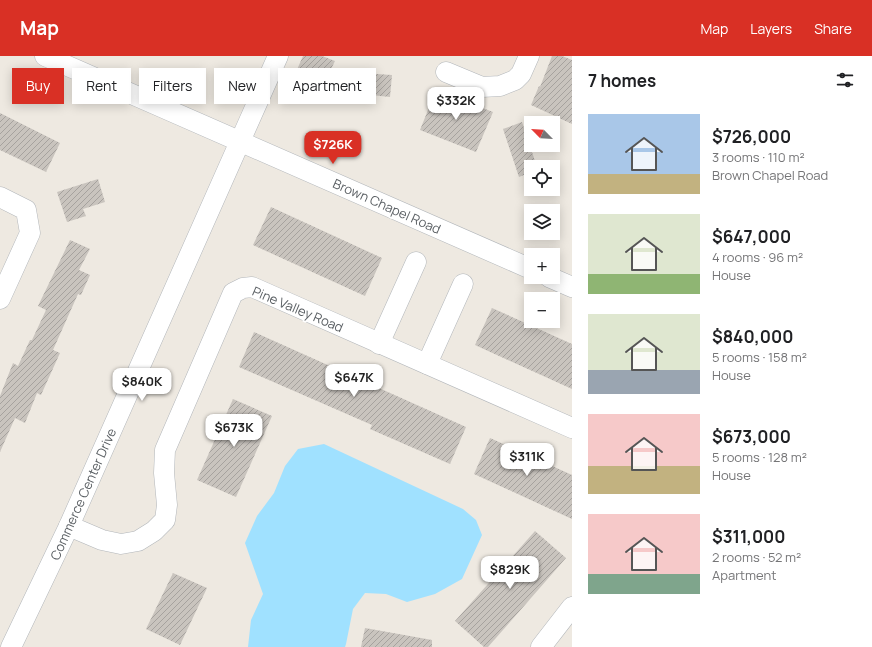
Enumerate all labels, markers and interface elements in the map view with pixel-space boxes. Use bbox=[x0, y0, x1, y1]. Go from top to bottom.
text: Map bbox=[20, 15, 59, 41]
text: Map bbox=[700, 19, 728, 38]
text: Layers bbox=[750, 19, 792, 38]
text: Share bbox=[814, 19, 852, 38]
chip: Buy bbox=[12, 68, 64, 104]
chip: Rent bbox=[72, 68, 131, 104]
chip: Filters bbox=[139, 68, 206, 104]
chip: New bbox=[214, 68, 270, 104]
chip: Apartment bbox=[278, 68, 376, 104]
text: 7 homes bbox=[588, 69, 656, 92]
icon: filters bbox=[834, 69, 856, 91]
pin: $332K bbox=[428, 87, 484, 121]
text: $332K bbox=[436, 91, 476, 109]
north arrow bbox=[524, 116, 560, 152]
map controls bbox=[524, 116, 560, 328]
text: $726,000 bbox=[712, 125, 791, 148]
icon: home bbox=[620, 130, 668, 178]
pin: $726K bbox=[305, 131, 361, 165]
text: $726K bbox=[313, 135, 353, 153]
text: 3 rooms · 110 m² bbox=[712, 148, 805, 166]
button: locate bbox=[524, 160, 560, 196]
text: Brown Chapel Road bbox=[712, 166, 828, 184]
street label: Brown Chapel Road bbox=[330, 174, 444, 238]
button: layers bbox=[524, 204, 560, 240]
text: $647,000 bbox=[712, 225, 791, 248]
icon: home bbox=[620, 230, 668, 278]
button: + bbox=[524, 248, 560, 284]
text: 4 rooms · 96 m² bbox=[712, 248, 803, 266]
text: House bbox=[712, 266, 751, 284]
street label: Pine Valley Road bbox=[250, 282, 346, 336]
button: − bbox=[524, 292, 560, 328]
text: $840,000 bbox=[712, 325, 793, 348]
icon: home bbox=[620, 330, 668, 378]
text: 5 rooms · 158 m² bbox=[712, 348, 807, 366]
pin: $647K bbox=[326, 364, 382, 398]
text: House bbox=[712, 366, 751, 384]
pin: $840K bbox=[114, 368, 170, 402]
text: $647K bbox=[334, 368, 374, 386]
text: $840K bbox=[121, 372, 163, 390]
pin: $673K bbox=[206, 414, 262, 448]
text: $673K bbox=[214, 418, 254, 436]
street label: Commerce Center Drive bbox=[46, 425, 120, 563]
text: $673,000 bbox=[712, 425, 791, 448]
icon: home bbox=[620, 430, 668, 478]
pin: $311K bbox=[499, 443, 555, 477]
text: $311K bbox=[509, 447, 545, 465]
text: 5 rooms · 128 m² bbox=[712, 448, 807, 466]
text: House bbox=[712, 466, 751, 484]
text: $311,000 bbox=[712, 525, 786, 548]
icon: home bbox=[620, 530, 668, 578]
text: 2 rooms · 52 m² bbox=[712, 548, 801, 566]
pin: $829K bbox=[482, 556, 538, 590]
text: $829K bbox=[490, 560, 530, 578]
text: Apartment bbox=[712, 566, 776, 584]

